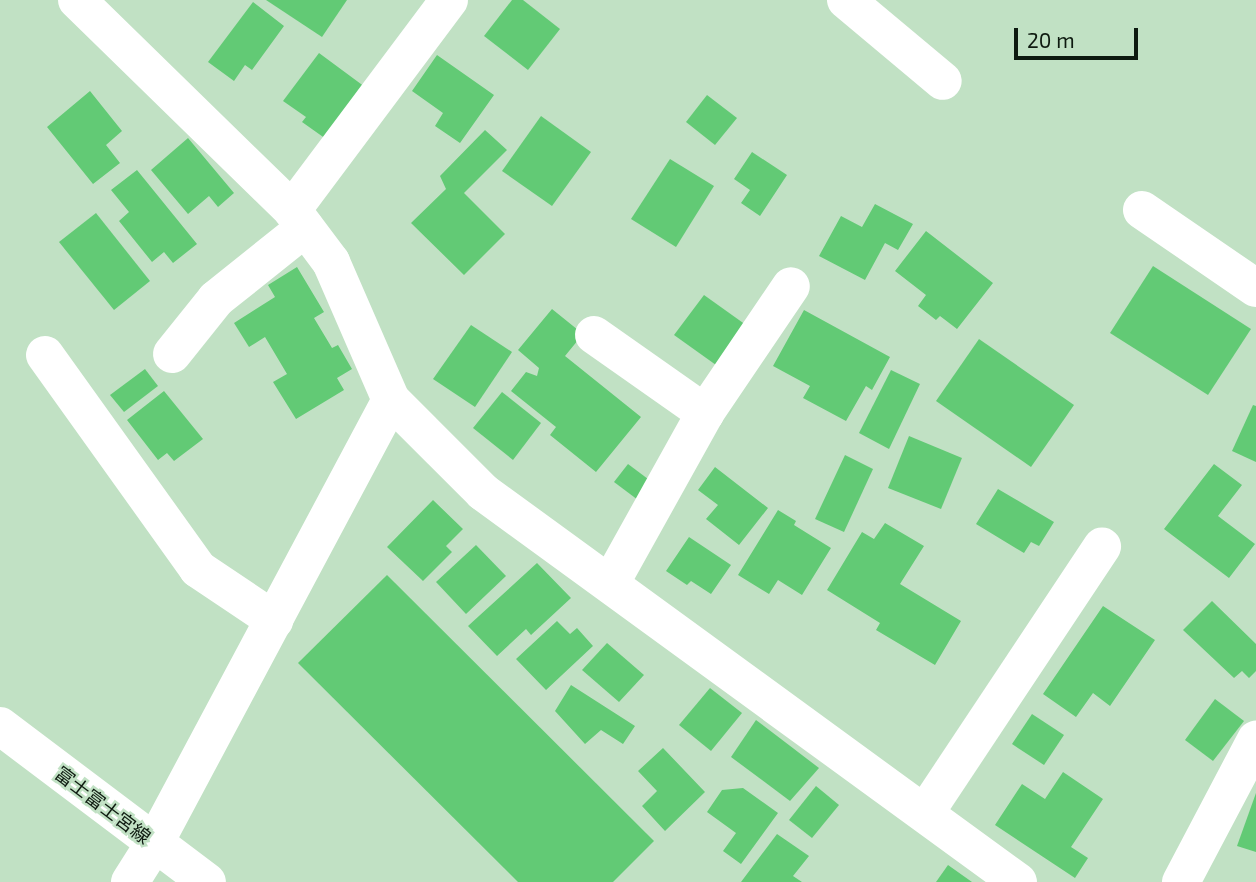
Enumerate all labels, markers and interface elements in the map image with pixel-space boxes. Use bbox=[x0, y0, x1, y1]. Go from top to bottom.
scale bar bbox=[1018, 14, 1142, 58]
text: 20 m bbox=[1027, 27, 1075, 52]
street label: 富士富士宮線 bbox=[51, 762, 155, 848]

